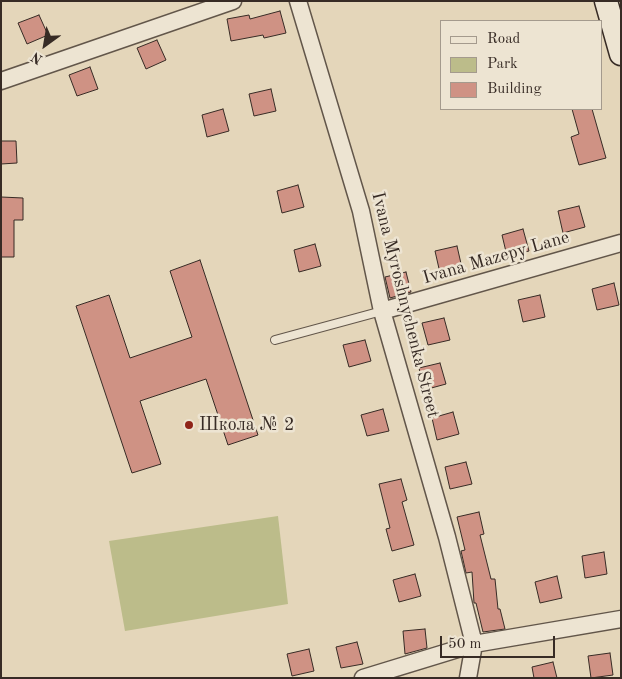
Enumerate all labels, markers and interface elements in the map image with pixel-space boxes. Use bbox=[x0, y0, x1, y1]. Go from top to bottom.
north arrow bbox=[20, 20, 70, 70]
legend bbox=[440, 20, 602, 110]
text: Road bbox=[487, 32, 520, 47]
text: N bbox=[29, 49, 45, 66]
text: Park bbox=[487, 57, 518, 72]
text: Building bbox=[487, 82, 542, 97]
street label: Ivana Myroshnychenka Street bbox=[366, 190, 444, 420]
street label: Ivana Mazepy Lane bbox=[420, 227, 572, 289]
place label: Школа № 2 bbox=[199, 414, 295, 436]
marker: Школа № 2 bbox=[183, 419, 195, 431]
scale bar bbox=[442, 626, 557, 658]
text: 50 m bbox=[448, 637, 482, 652]

